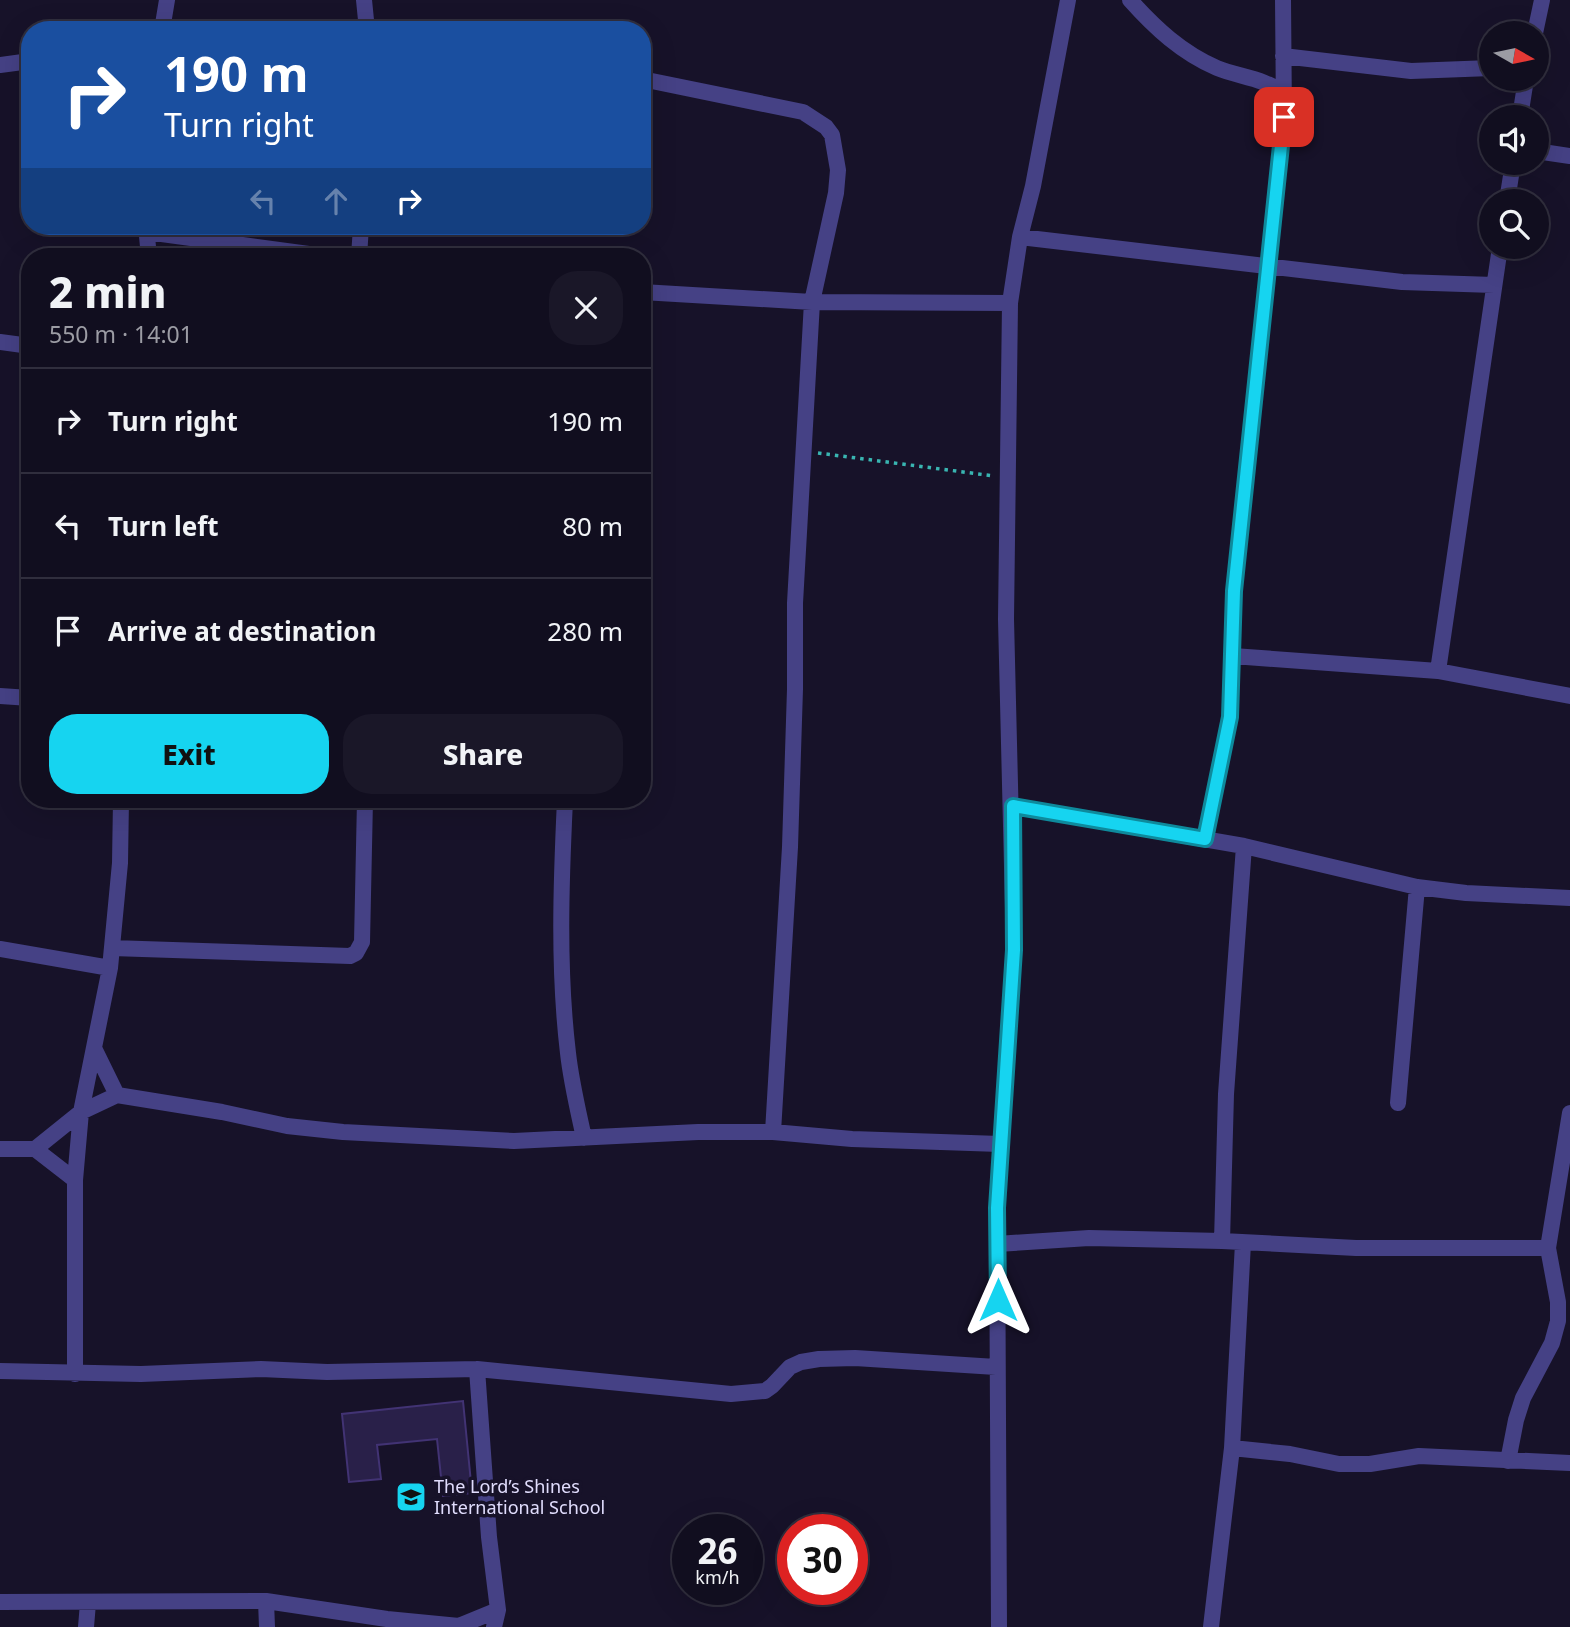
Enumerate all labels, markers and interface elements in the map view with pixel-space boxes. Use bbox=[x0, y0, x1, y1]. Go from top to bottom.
north arrow bbox=[1479, 21, 1549, 91]
map controls bbox=[1479, 21, 1549, 259]
text: 190 m bbox=[164, 40, 309, 106]
icon: right bbox=[49, 49, 140, 140]
pin bbox=[1254, 87, 1314, 147]
icon: arrive bbox=[1265, 98, 1303, 136]
text: Turn right bbox=[164, 103, 314, 146]
button: sound bbox=[1479, 105, 1549, 175]
icon: left bbox=[244, 182, 282, 220]
icon: ahead bbox=[317, 182, 355, 220]
icon: right bbox=[390, 182, 428, 220]
button: search bbox=[1479, 189, 1549, 259]
text: 2 min bbox=[49, 263, 166, 320]
button: close bbox=[549, 271, 623, 345]
text: 550 m · 14:01 bbox=[49, 318, 193, 350]
icon: right bbox=[49, 402, 87, 440]
text: Turn right bbox=[108, 403, 238, 439]
text: 190 m bbox=[547, 403, 623, 439]
icon: left bbox=[49, 507, 87, 545]
text: Turn left bbox=[108, 508, 219, 544]
text: 80 m bbox=[562, 508, 623, 544]
icon: arrive bbox=[49, 612, 87, 650]
text: Arrive at destination bbox=[108, 613, 377, 649]
text: 280 m bbox=[547, 613, 623, 649]
button: Exit bbox=[49, 714, 329, 794]
button: Share bbox=[343, 714, 623, 794]
position arrow bbox=[961, 1263, 1035, 1337]
place label: The Lord’s Shines International School bbox=[434, 1474, 605, 1519]
school or university icon: The Lord’s Shines International School bbox=[394, 1480, 428, 1514]
speed limit sign: 30 bbox=[777, 1514, 868, 1605]
text: 26 bbox=[697, 1527, 738, 1574]
text: km/h bbox=[695, 1565, 740, 1589]

